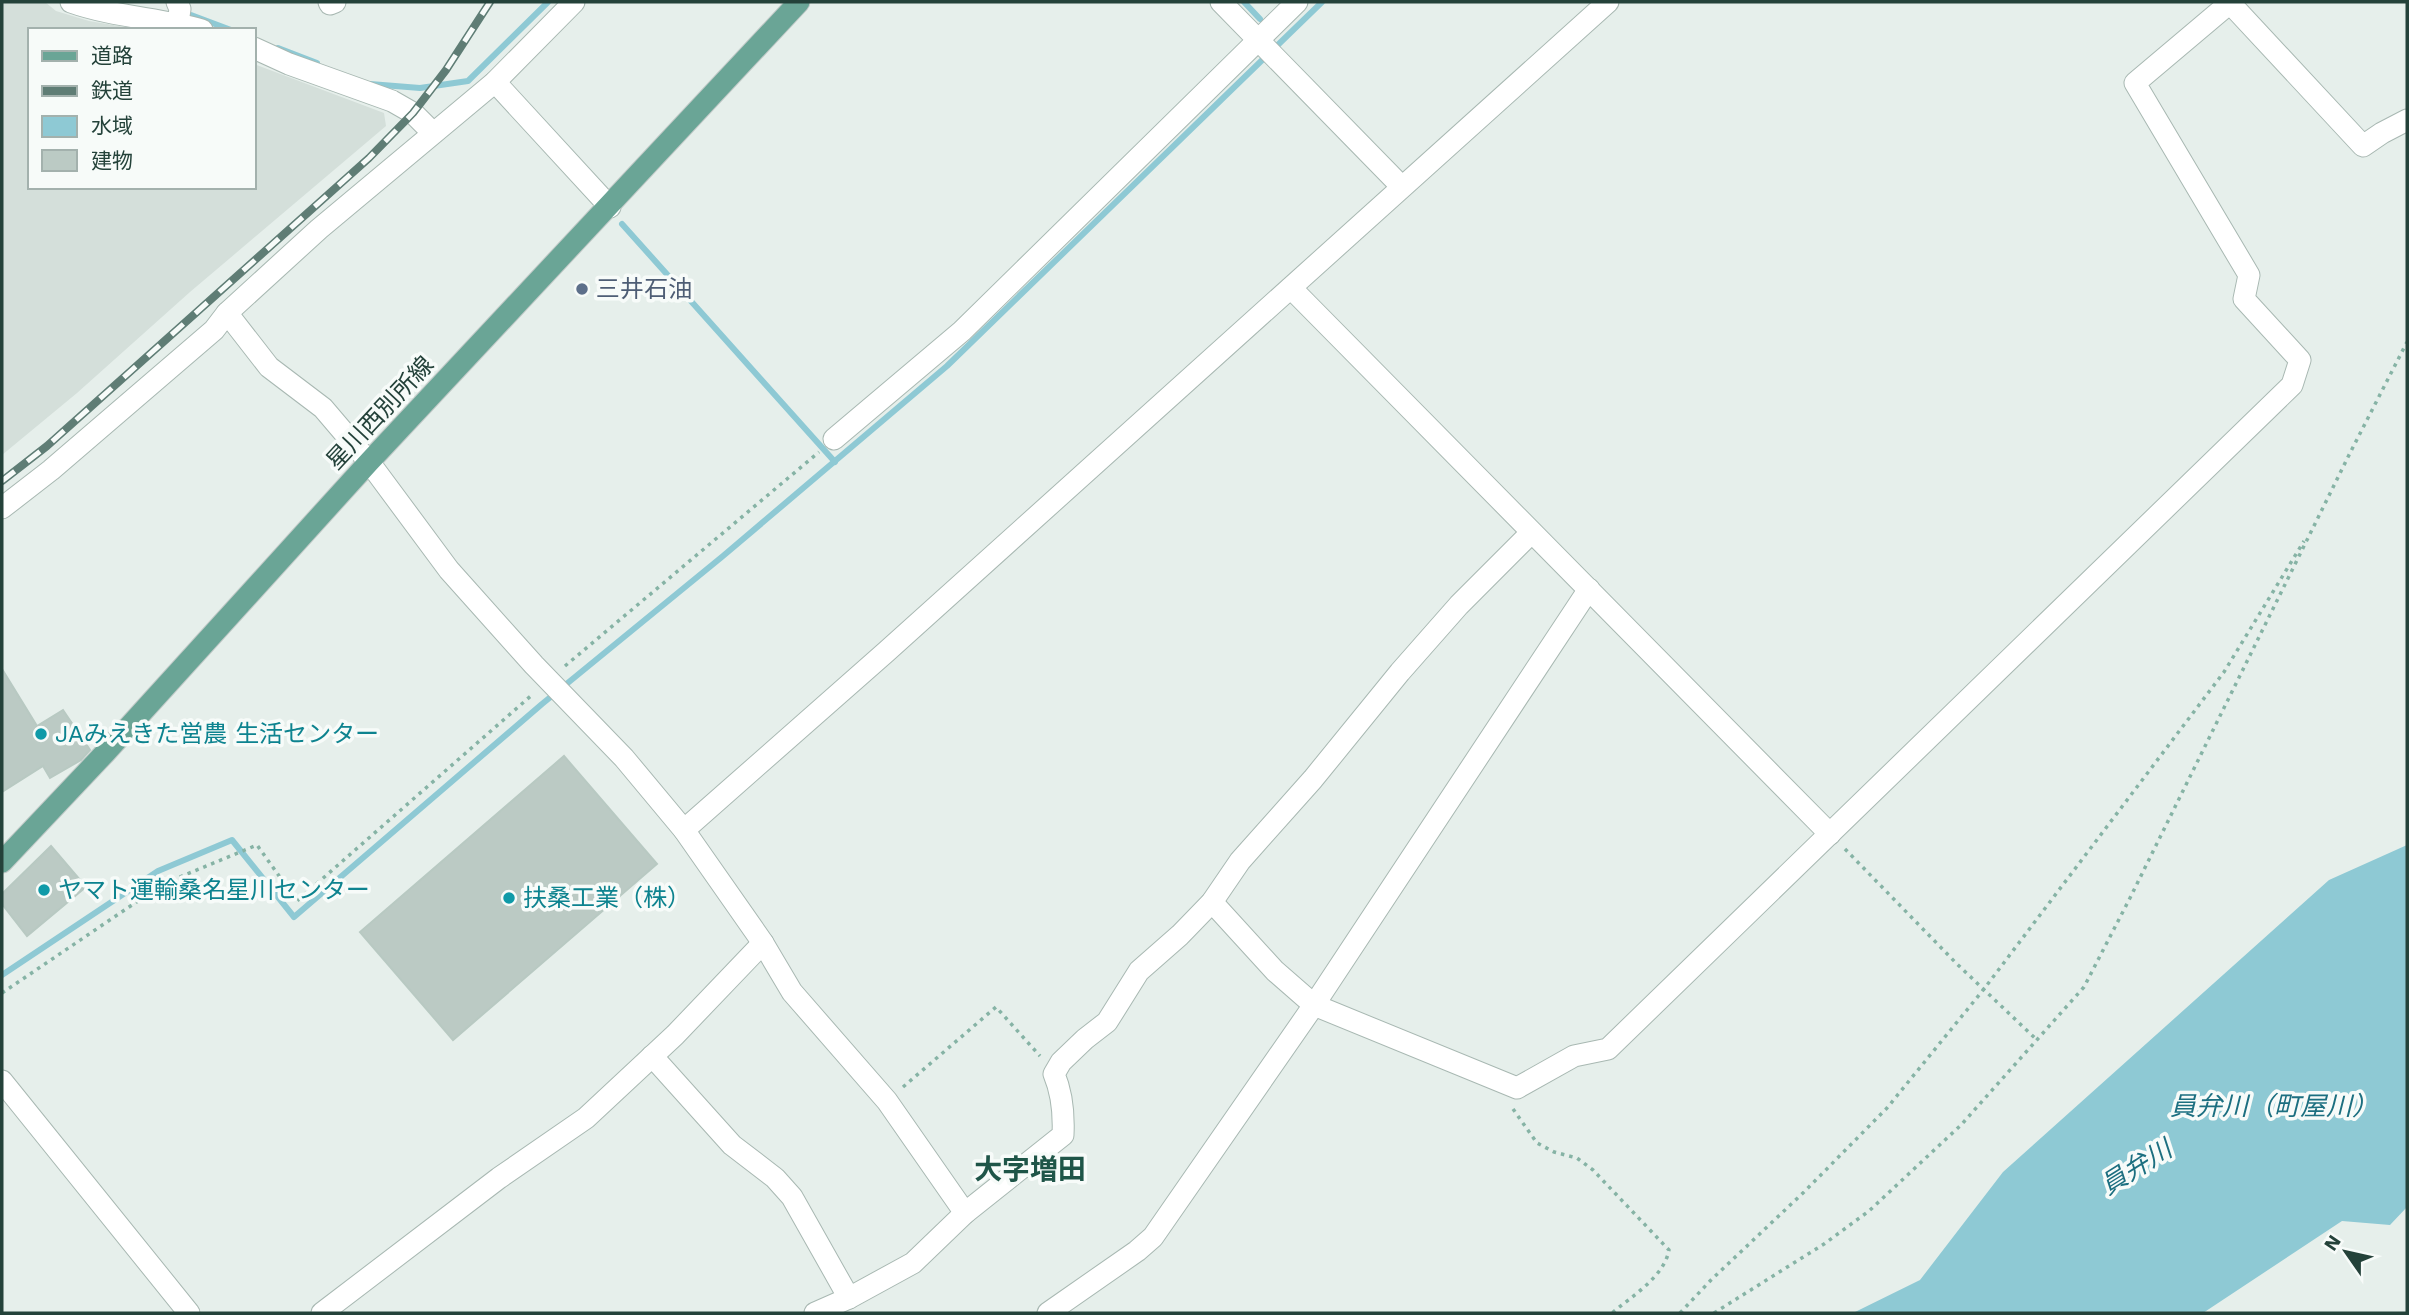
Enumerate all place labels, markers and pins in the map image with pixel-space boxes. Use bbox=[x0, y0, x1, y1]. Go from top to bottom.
place label: 三井石油 bbox=[596, 275, 692, 303]
marker: 三井石油 bbox=[574, 281, 590, 297]
place label: JAみえきた営農 生活センター bbox=[55, 720, 379, 748]
marker: JAみえきた営農 生活センター bbox=[33, 726, 49, 742]
place label: ヤマト運輸桑名星川センター bbox=[58, 876, 370, 904]
marker: ヤマト運輸桑名星川センター bbox=[36, 882, 52, 898]
place label: 扶桑工業（株） bbox=[523, 884, 691, 912]
marker: 扶桑工業（株） bbox=[501, 890, 517, 906]

